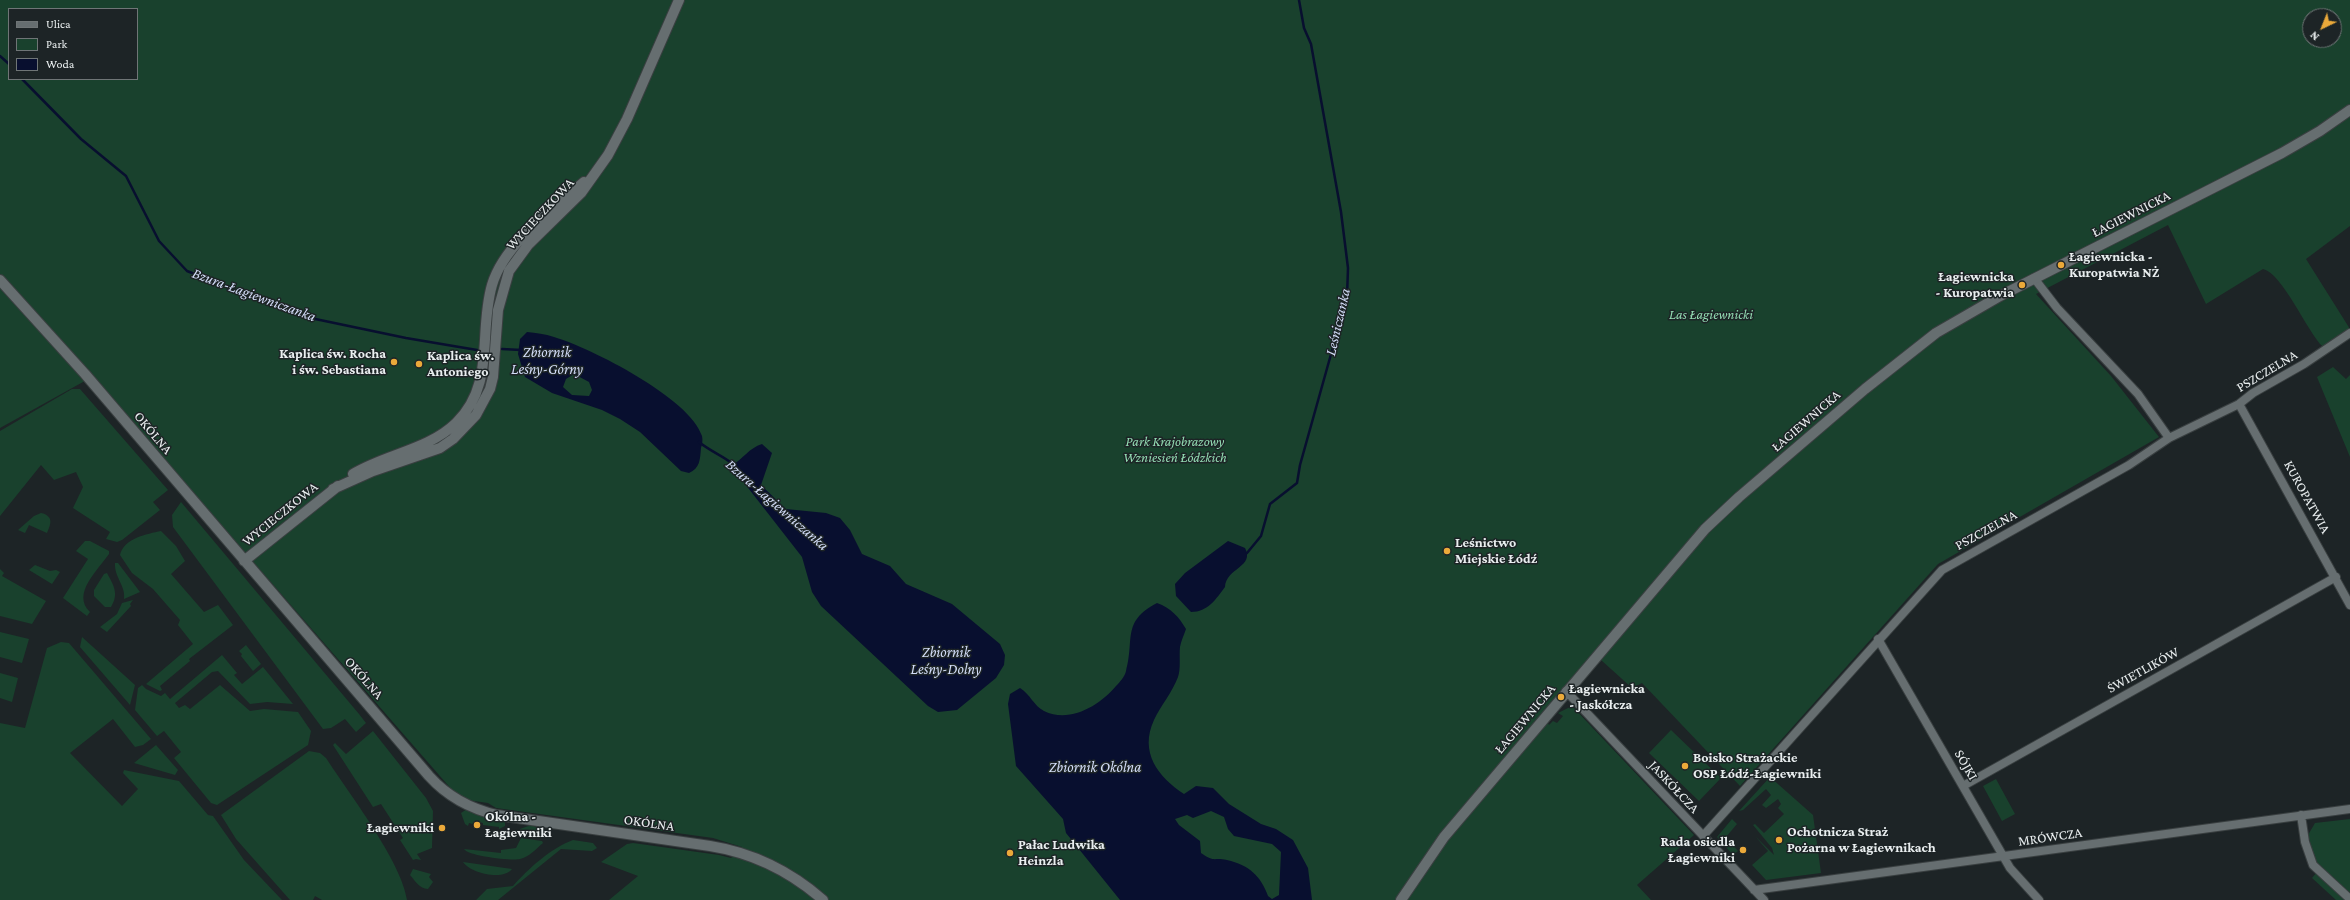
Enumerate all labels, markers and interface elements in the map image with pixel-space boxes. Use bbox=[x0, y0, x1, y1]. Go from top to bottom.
legend bbox=[8, 8, 138, 80]
north arrow bbox=[2302, 8, 2342, 48]
text: Ulica bbox=[46, 17, 71, 31]
text: N bbox=[2308, 29, 2321, 43]
text: Park bbox=[46, 37, 67, 51]
text: Woda bbox=[46, 57, 74, 71]
street label: WYCIECZKOWA bbox=[502, 175, 578, 253]
street label: ŁAGIEWNICKA bbox=[2089, 187, 2173, 241]
place label: Łagiewnicka - Kuropatwia NŻ bbox=[2069, 249, 2159, 282]
marker: Łagiewnicka - Kuropatwia NŻ bbox=[2056, 260, 2066, 270]
water label: Bzura-Łagiewniczanka bbox=[190, 264, 318, 326]
place label: Łagiewnicka - Kuropatwia bbox=[1935, 269, 2014, 302]
marker: Łagiewnicka - Kuropatwia bbox=[2017, 280, 2027, 290]
water label: Leśniczanka bbox=[1322, 287, 1354, 357]
park label: Las Łagiewnicki bbox=[1669, 307, 1753, 323]
water label: Zbiornik Leśny-Górny bbox=[511, 343, 583, 378]
place label: Kaplica św. Rocha i św. Sebastiana bbox=[279, 346, 386, 378]
street label: PSZCZELNA bbox=[2234, 346, 2300, 396]
place label: Kaplica św. Antoniego bbox=[427, 348, 494, 380]
marker: Kaplica św. Rocha i św. Sebastiana bbox=[389, 357, 399, 367]
marker: Kaplica św. Antoniego bbox=[414, 359, 424, 369]
street label: ŁAGIEWNICKA bbox=[1768, 387, 1844, 455]
street label: OKÓLNA bbox=[130, 408, 176, 458]
park label: Park Krajobrazowy Wzniesień Łódzkich bbox=[1123, 434, 1227, 466]
water label: Bzura-Łagiewniczanka bbox=[722, 456, 832, 554]
street label: KUROPATWIA bbox=[2280, 458, 2334, 536]
street label: WYCIECZKOWA bbox=[239, 478, 321, 550]
street label: PSZCZELNA bbox=[1952, 506, 2020, 554]
place label: Leśnictwo Miejskie Łódź bbox=[1455, 535, 1537, 568]
marker: Leśnictwo Miejskie Łódź bbox=[1442, 546, 1452, 556]
water label: Zbiornik Leśny-Dolny bbox=[911, 643, 981, 678]
street label: ŚWIETLIKÓW bbox=[2104, 643, 2182, 697]
street label: OKÓLNA bbox=[341, 653, 387, 703]
street label: ŁAGIEWNICKA bbox=[1491, 681, 1559, 757]
place label: Łagiewnicka - Jaskółcza bbox=[1569, 681, 1645, 714]
marker: Łagiewnicka - Jaskółcza bbox=[1556, 692, 1566, 702]
street label: SÓJKI bbox=[1951, 747, 1981, 783]
place label: Boisko Strażackie OSP Łódź-Łagiewniki bbox=[1693, 750, 1821, 782]
street label: JASKÓŁCZA bbox=[1645, 757, 1703, 817]
water label: Zbiornik Okólna bbox=[1049, 758, 1141, 776]
marker: Boisko Strażackie OSP Łódź-Łagiewniki bbox=[1680, 761, 1690, 771]
place label: Okólna - Łagiewniki bbox=[485, 809, 552, 842]
street label: OKÓLNA bbox=[623, 811, 675, 835]
place label: Łagiewniki bbox=[367, 820, 434, 836]
marker: Okólna - Łagiewniki bbox=[472, 820, 482, 830]
marker: Łagiewniki bbox=[437, 823, 447, 833]
place label: Ochotnicza Straż Pożarna w Łagiewnikach bbox=[1787, 824, 1936, 856]
street label: MRÓWCZA bbox=[2017, 824, 2083, 850]
place label: Rada osiedla Łagiewniki bbox=[1661, 834, 1735, 866]
marker: Ochotnicza Straż Pożarna w Łagiewnikach bbox=[1774, 835, 1784, 845]
place label: Pałac Ludwika Heinzla bbox=[1018, 837, 1105, 870]
marker: Rada osiedla Łagiewniki bbox=[1738, 845, 1748, 855]
marker: Pałac Ludwika Heinzla bbox=[1005, 848, 1015, 858]

